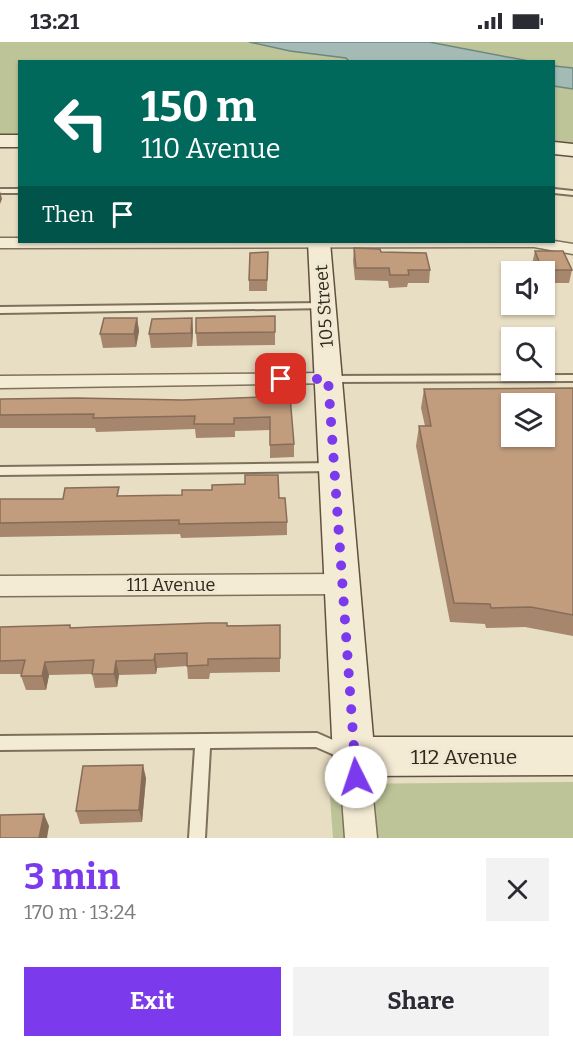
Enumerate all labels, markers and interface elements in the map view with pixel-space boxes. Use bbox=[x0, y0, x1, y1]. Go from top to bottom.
text: 13:21 bbox=[30, 8, 79, 35]
text: 150 m bbox=[141, 82, 256, 132]
icon: left bbox=[42, 84, 120, 162]
text: 110 Avenue bbox=[141, 133, 281, 165]
icon: arrive bbox=[106, 198, 139, 231]
text: Then bbox=[42, 201, 94, 228]
map controls bbox=[501, 261, 555, 447]
button: sound bbox=[501, 261, 555, 315]
street label: 105 Street bbox=[310, 263, 338, 348]
button: search bbox=[501, 327, 555, 381]
pin bbox=[255, 353, 306, 404]
icon: arrive bbox=[264, 362, 297, 395]
button: layers bbox=[501, 393, 555, 447]
street label: 111 Avenue bbox=[127, 574, 215, 596]
street label: 112 Avenue bbox=[411, 744, 517, 770]
position arrow bbox=[324, 745, 388, 809]
text: 3 min bbox=[24, 855, 120, 899]
button: close bbox=[486, 858, 549, 921]
text: 170 m · 13:24 bbox=[24, 900, 136, 924]
button: Exit bbox=[24, 967, 281, 1036]
button: Share bbox=[293, 967, 549, 1036]

